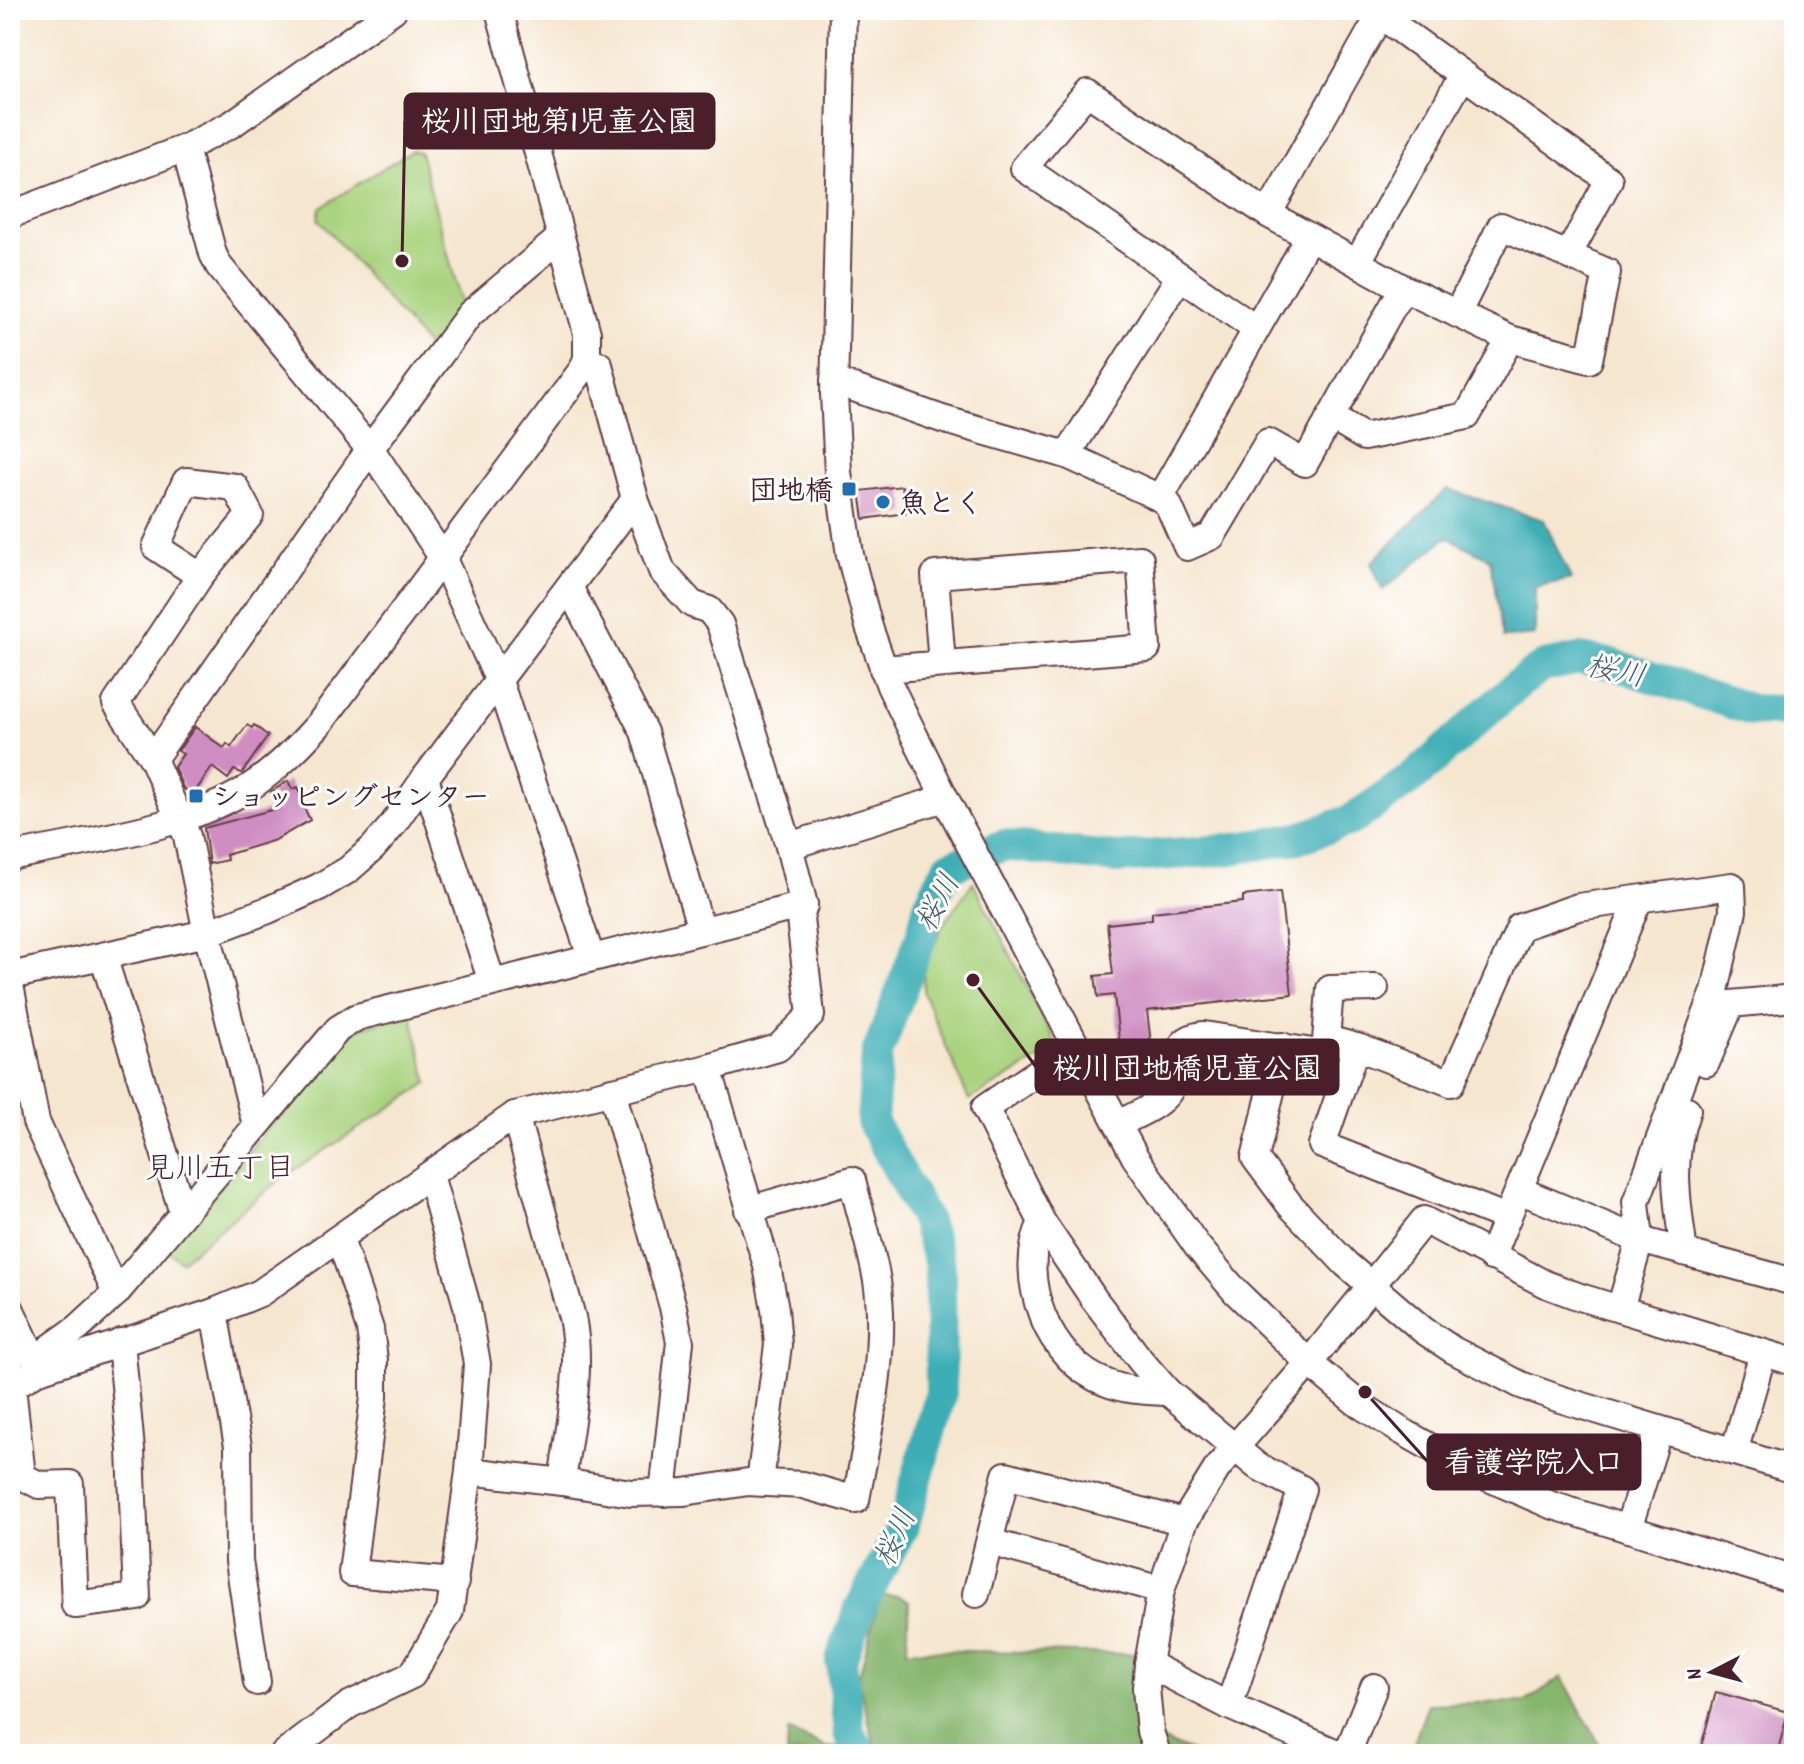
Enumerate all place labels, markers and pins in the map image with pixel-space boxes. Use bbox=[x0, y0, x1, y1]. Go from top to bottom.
callout: 桜川団地第1児童公園 bbox=[405, 94, 714, 148]
place label: 団地橋 bbox=[749, 474, 833, 514]
marker: 団地橋 bbox=[840, 480, 858, 498]
place label: 魚とく bbox=[899, 487, 983, 527]
marker: 魚とく bbox=[874, 493, 892, 511]
place label: ショッピングセンター bbox=[212, 781, 490, 821]
marker: ショッピングセンター bbox=[187, 787, 205, 805]
callout: 桜川団地橋児童公園 bbox=[1036, 1040, 1338, 1094]
callout: 看護学院入口 bbox=[1428, 1435, 1640, 1489]

